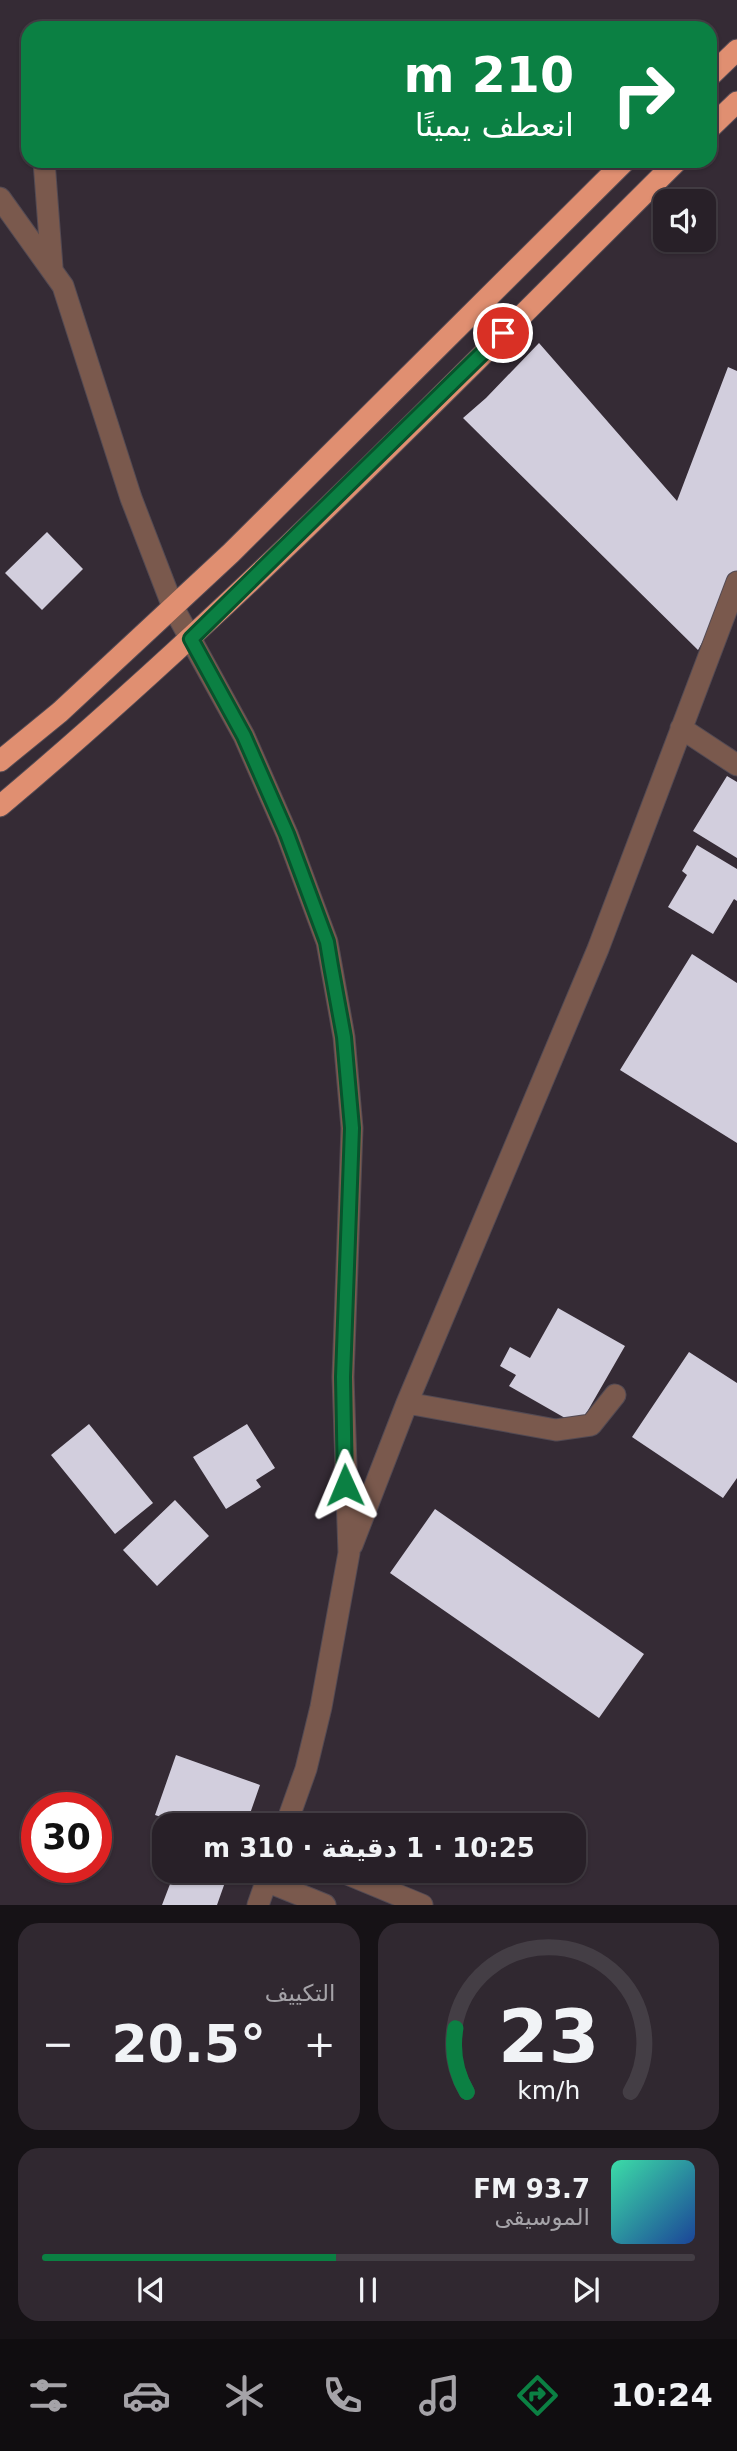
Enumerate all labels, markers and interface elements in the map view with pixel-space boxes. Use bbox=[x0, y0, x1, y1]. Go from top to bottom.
text: 210 m bbox=[404, 47, 574, 104]
icon: right bbox=[598, 49, 689, 140]
text: انعطف يمينًا bbox=[415, 106, 574, 144]
map controls bbox=[653, 189, 716, 252]
button: sound bbox=[653, 189, 716, 252]
pin bbox=[473, 303, 533, 363]
icon: arrive bbox=[484, 314, 522, 352]
position arrow bbox=[308, 1448, 382, 1522]
speed limit sign: 30 bbox=[21, 1792, 112, 1883]
text: 10:25 · 1 دقيقة · 310 m bbox=[203, 1833, 535, 1863]
text: التكييف bbox=[265, 1980, 336, 2006]
text: 23 bbox=[498, 1995, 599, 2080]
text: 20.5° bbox=[112, 2014, 266, 2074]
text: − bbox=[42, 2022, 74, 2066]
text: + bbox=[304, 2022, 336, 2066]
text: km/h bbox=[517, 2076, 580, 2105]
text: 93.7 FM bbox=[473, 2174, 590, 2204]
text: الموسيقى bbox=[494, 2204, 590, 2230]
icon: previous bbox=[132, 2271, 170, 2309]
icon: pause bbox=[349, 2271, 387, 2309]
icon: next bbox=[567, 2271, 605, 2309]
icon: filters bbox=[24, 2371, 73, 2420]
icon: car bbox=[122, 2371, 171, 2420]
icon: climate bbox=[220, 2371, 269, 2420]
icon: phone bbox=[318, 2371, 367, 2420]
icon: music bbox=[415, 2371, 464, 2420]
icon: directions bbox=[513, 2371, 562, 2420]
text: 10:24 bbox=[611, 2376, 713, 2414]

